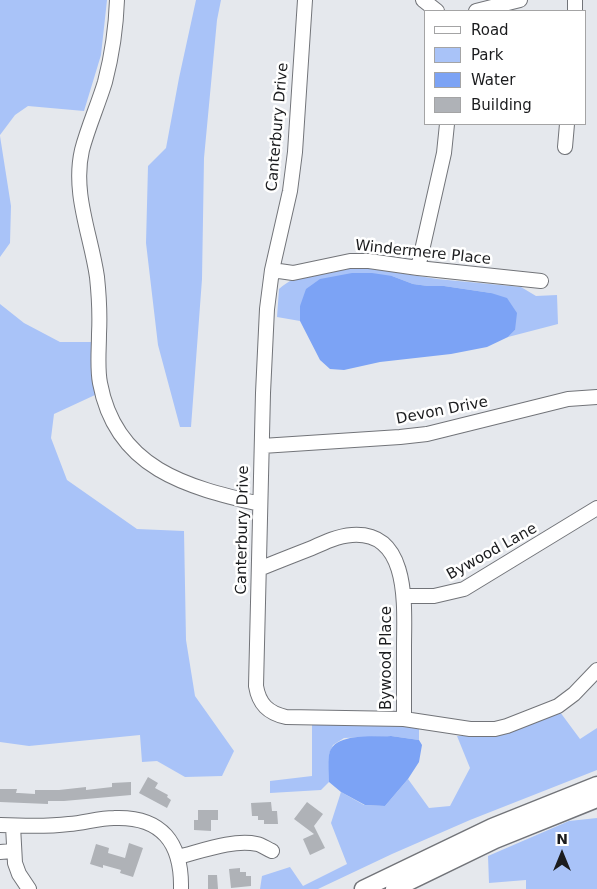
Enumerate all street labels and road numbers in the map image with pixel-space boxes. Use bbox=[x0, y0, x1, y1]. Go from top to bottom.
street label: Canterbury Drive bbox=[263, 62, 293, 192]
street label: Windermere Place bbox=[354, 237, 492, 269]
street label: Devon Drive bbox=[395, 393, 489, 429]
street label: Canterbury Drive bbox=[233, 465, 253, 595]
street label: Bywood Lane bbox=[444, 520, 540, 584]
street label: Bywood Place bbox=[378, 606, 396, 710]

